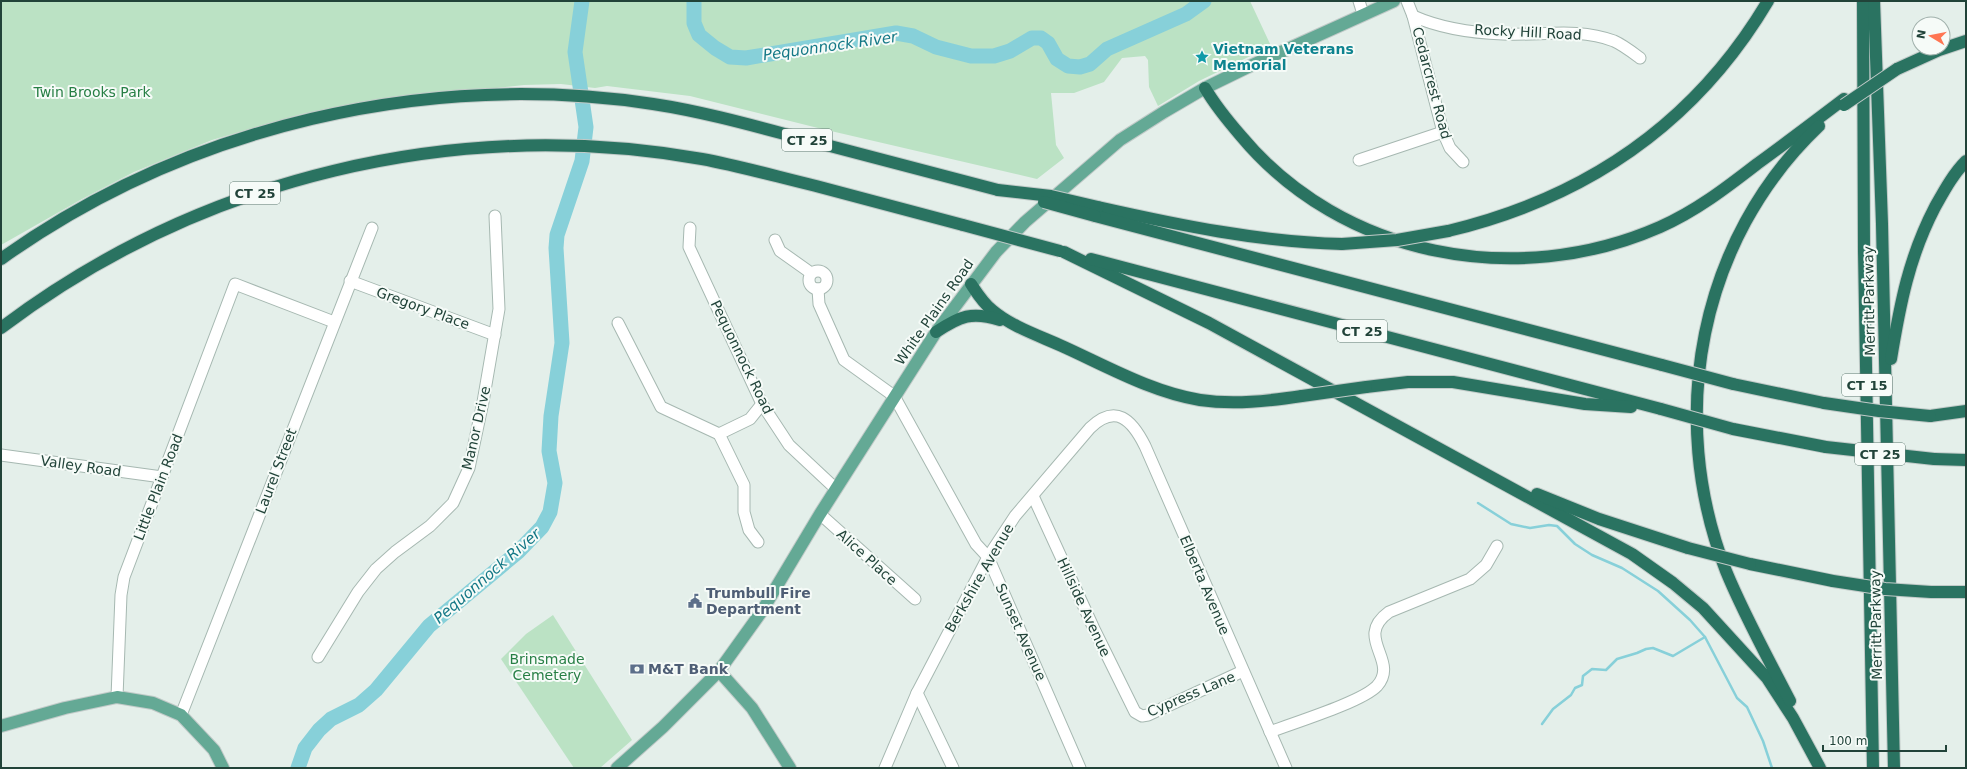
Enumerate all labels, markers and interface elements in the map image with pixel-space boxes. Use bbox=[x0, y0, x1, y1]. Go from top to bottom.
north arrow bbox=[1911, 16, 1951, 56]
street label: Rocky Hill Road bbox=[1474, 21, 1582, 43]
street label: Cedarcrest Road bbox=[1409, 25, 1455, 141]
water label: Pequonnock River bbox=[762, 28, 899, 64]
text: N bbox=[1914, 29, 1929, 40]
place label: Vietnam Veterans Memorial bbox=[1213, 41, 1354, 73]
place icon: Vietnam Veterans Memorial bbox=[1194, 49, 1210, 65]
park label: Twin Brooks Park bbox=[32, 84, 151, 100]
road number: CT 25 bbox=[782, 129, 832, 151]
road number: CT 25 bbox=[230, 182, 280, 204]
street label: Merritt Parkway bbox=[1860, 246, 1878, 356]
street label: White Plains Road bbox=[891, 256, 977, 368]
street label: Gregory Place bbox=[374, 284, 472, 332]
street label: Pequonnock Road bbox=[708, 298, 776, 416]
road number: CT 25 bbox=[1337, 320, 1387, 342]
road number: CT 15 bbox=[1842, 374, 1892, 396]
street label: Manor Drive bbox=[459, 384, 493, 472]
street label: Laurel Street bbox=[252, 426, 300, 516]
street label: Little Plain Road bbox=[130, 431, 186, 543]
road number: CT 25 bbox=[1855, 443, 1905, 465]
street label: Valley Road bbox=[40, 452, 122, 480]
street label: Berkshire Avenue bbox=[941, 521, 1017, 635]
water label: Pequonnock River bbox=[430, 524, 545, 627]
street label: Alice Place bbox=[834, 526, 900, 588]
street label: Elberta Avenue bbox=[1177, 533, 1233, 637]
street label: Hillside Avenue bbox=[1054, 555, 1114, 659]
street label: Merritt Parkway bbox=[1867, 570, 1885, 680]
street label: Sunset Avenue bbox=[992, 581, 1050, 683]
place label: Trumbull Fire Department bbox=[706, 585, 811, 617]
public building icon: Trumbull Fire Department bbox=[687, 593, 703, 609]
park label: Brinsmade Cemetery bbox=[509, 651, 585, 683]
bank icon: M&T Bank bbox=[629, 661, 645, 677]
place label: M&T Bank bbox=[648, 661, 729, 677]
street label: Cypress Lane bbox=[1145, 668, 1237, 720]
scale bar bbox=[1823, 727, 1946, 753]
text: 100 m bbox=[1829, 734, 1867, 748]

